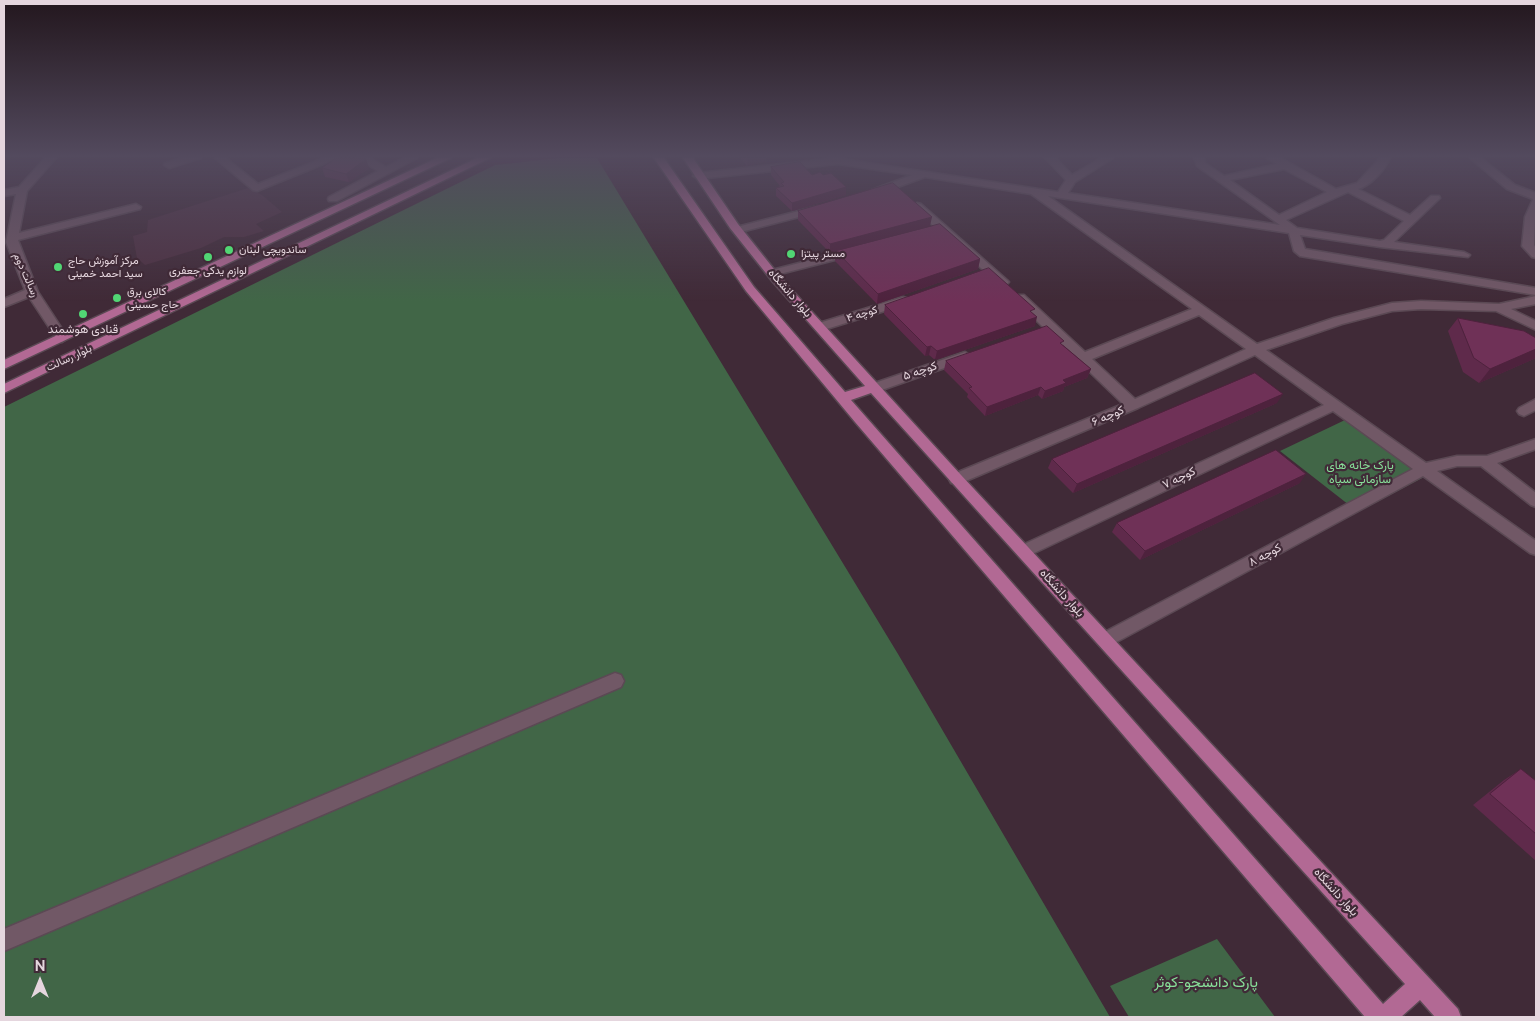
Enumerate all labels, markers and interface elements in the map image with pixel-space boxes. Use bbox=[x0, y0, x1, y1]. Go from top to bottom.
place label: ساندویچی لبنان bbox=[239, 243, 306, 257]
marker: ساندویچی لبنان bbox=[223, 244, 235, 256]
place label: مستر پیتزا bbox=[801, 247, 845, 261]
marker: مستر پیتزا bbox=[785, 248, 797, 260]
street label: رسالت دوم bbox=[10, 251, 42, 299]
marker: لوازم یدکی جعفری bbox=[202, 251, 214, 263]
place label: مرکز آموزش حاج سید احمد خمینی bbox=[68, 254, 143, 280]
marker: مرکز آموزش حاج سید احمد خمینی bbox=[52, 261, 64, 273]
place label: لوازم یدکی جعفری bbox=[169, 264, 247, 278]
street label: بلوار دانشگاه bbox=[765, 266, 815, 320]
place label: کالای برق حاج حسینی bbox=[127, 285, 179, 311]
marker: کالای برق حاج حسینی bbox=[111, 292, 123, 304]
street label: کوچه ۴ bbox=[845, 303, 879, 325]
marker: قنادی هوشمند bbox=[77, 308, 89, 320]
place label: قنادی هوشمند bbox=[48, 322, 118, 336]
street label: بلوار رسالت bbox=[44, 342, 94, 374]
street label: کوچه ۵ bbox=[901, 358, 939, 384]
street label: کوچه ۶ bbox=[1090, 403, 1126, 429]
park label: پارک خانه های سازمانی سپاه bbox=[1326, 458, 1394, 486]
street label: کوچه ۷ bbox=[1160, 464, 1198, 492]
street label: کوچه ۸ bbox=[1246, 540, 1284, 570]
street label: بلوار دانشگاه bbox=[1037, 566, 1087, 620]
street label: بلوار دانشگاه bbox=[1311, 865, 1361, 919]
north arrow bbox=[15, 956, 65, 1006]
text: N bbox=[35, 958, 45, 974]
park label: پارک دانشجو-کوثر bbox=[1154, 973, 1258, 991]

